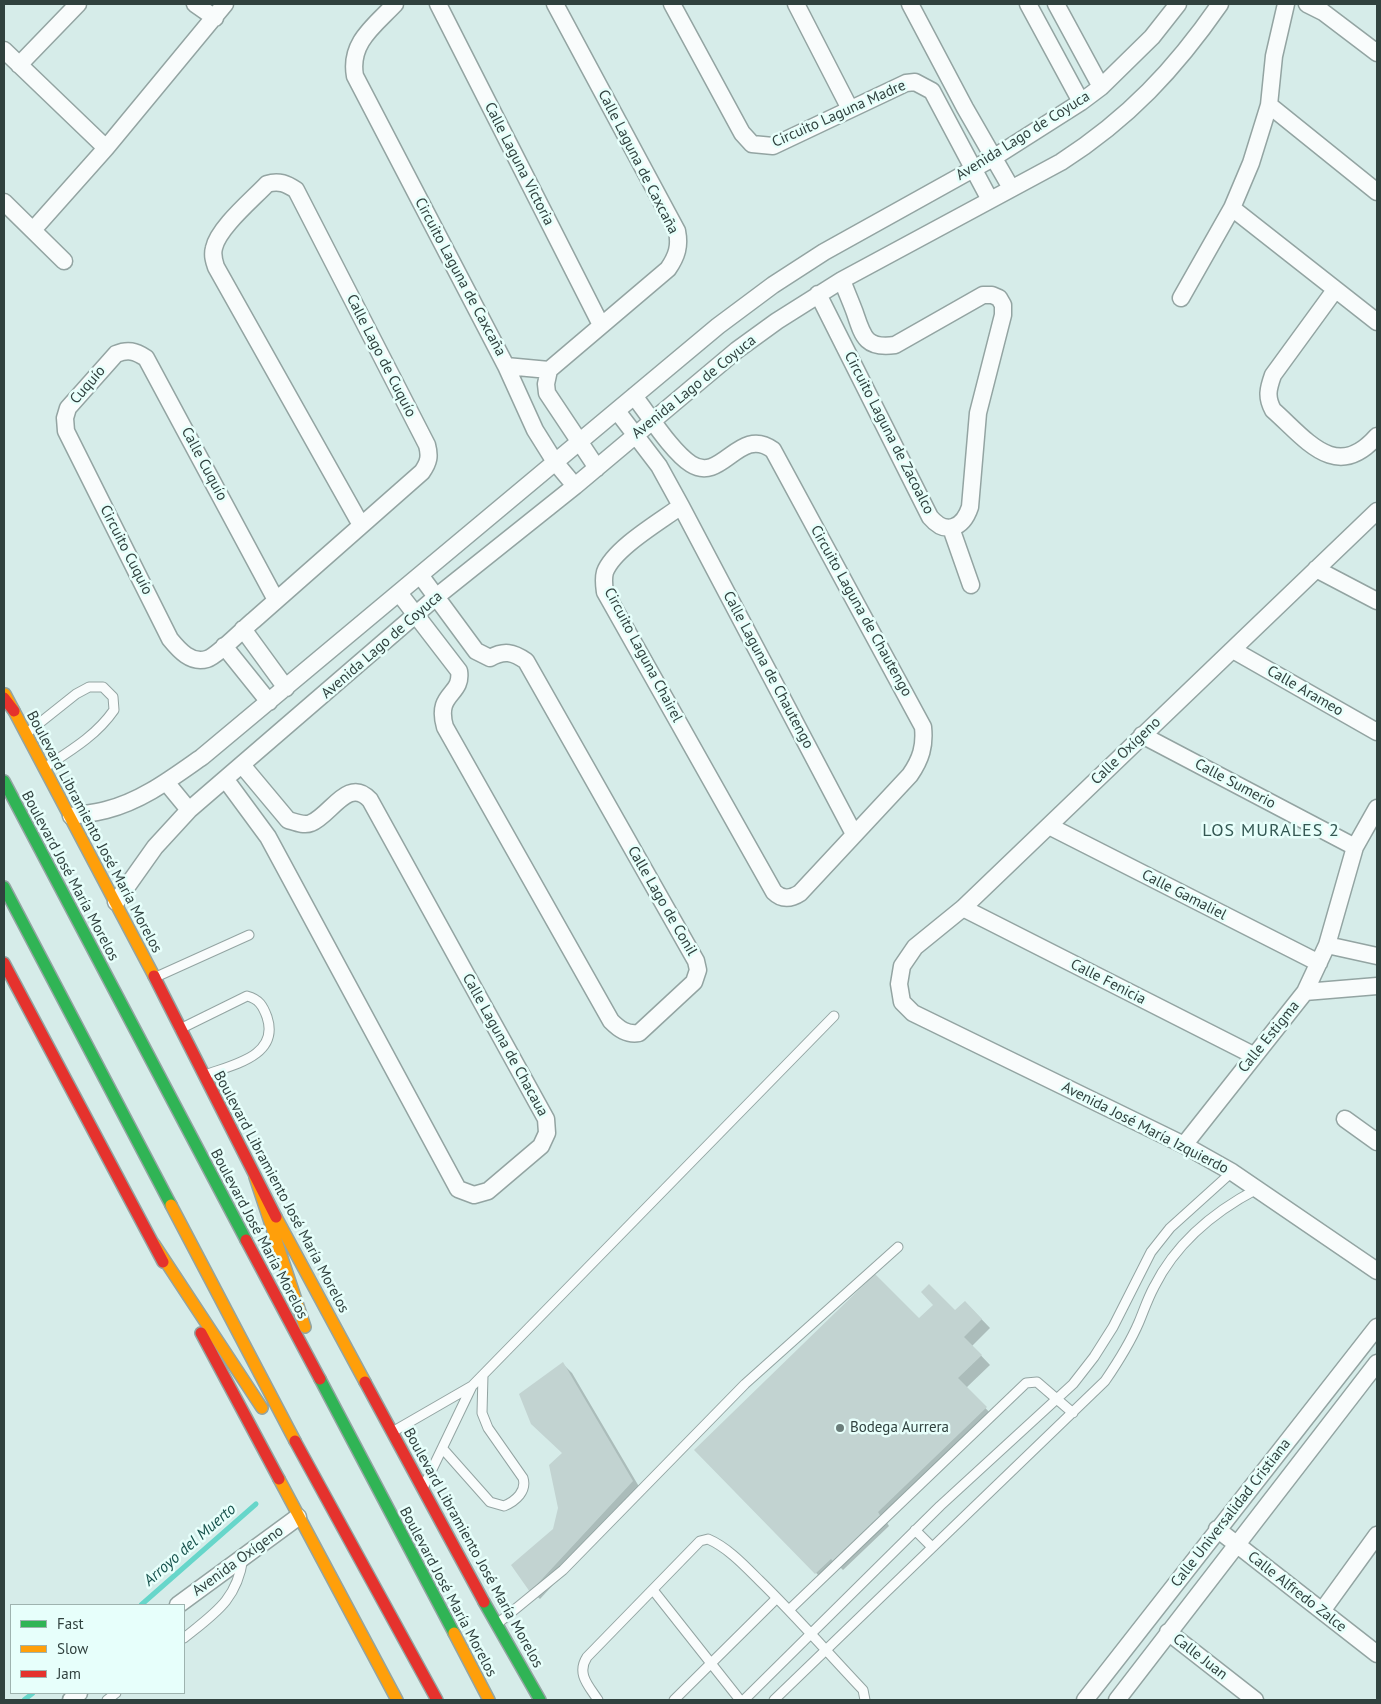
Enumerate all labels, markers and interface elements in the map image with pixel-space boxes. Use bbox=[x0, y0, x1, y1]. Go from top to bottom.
street label: Circuito Laguna Madre bbox=[769, 76, 909, 152]
street label: Calle Laguna de Caxcaña bbox=[594, 87, 682, 237]
street label: Avenida Lago de Coyuca bbox=[953, 87, 1093, 185]
street label: Calle Laguna Victoria bbox=[480, 99, 558, 229]
street label: Circuito Laguna de Caxcaña bbox=[411, 195, 509, 359]
street label: Calle Lago de Cuquío bbox=[342, 292, 420, 420]
street label: Avenida Lago de Coyuca bbox=[628, 331, 760, 443]
street label: Circuito Laguna de Zacoalco bbox=[840, 349, 938, 517]
street label: Cuquío bbox=[67, 362, 109, 408]
street label: Calle Cuquío bbox=[177, 424, 231, 504]
street label: Circuito Cuquío bbox=[96, 502, 156, 598]
street label: Circuito Laguna de Chautengo bbox=[806, 522, 916, 700]
street label: Circuito Laguna Chairel bbox=[600, 585, 686, 725]
street label: Avenida Lago de Coyuca bbox=[318, 588, 446, 702]
street label: Calle Laguna de Chautengo bbox=[719, 588, 817, 752]
street label: Calle Arameo bbox=[1264, 662, 1346, 720]
street label: Boulevard Libramiento José María Morelos bbox=[22, 708, 166, 956]
street label: Calle Oxígeno bbox=[1088, 713, 1164, 789]
street label: Calle Sumerio bbox=[1191, 755, 1279, 813]
street label: Boulevard José María Morelos bbox=[17, 788, 123, 964]
district label: LOS MURALES 2 bbox=[1201, 820, 1341, 842]
street label: Calle Lago de Conil bbox=[623, 843, 701, 959]
street label: Calle Gamaliel bbox=[1139, 866, 1229, 924]
street label: Calle Fenicia bbox=[1067, 955, 1149, 1009]
street label: Calle Laguna de Chacaua bbox=[458, 970, 552, 1120]
street label: Calle Estigma bbox=[1235, 997, 1303, 1077]
street label: Boulevard Libramiento José María Morelos bbox=[209, 1068, 353, 1316]
street label: Avenida José María Izquierdo bbox=[1059, 1078, 1231, 1178]
street label: Boulevard José María Morelos bbox=[206, 1146, 312, 1322]
place label: Bodega Aurrera bbox=[850, 1419, 949, 1437]
marker: Bodega Aurrera bbox=[834, 1422, 846, 1434]
street label: Boulevard Libramiento José María Morelos bbox=[399, 1425, 547, 1671]
street label: Calle Universalidad Cristiana bbox=[1167, 1435, 1295, 1591]
water label: Arroyo del Muerto bbox=[140, 1500, 240, 1590]
street label: Boulevard José María Morelos bbox=[395, 1504, 501, 1680]
street label: Avenida Oxígeno bbox=[189, 1522, 287, 1600]
street label: Calle Alfredo Zalce bbox=[1244, 1548, 1350, 1636]
legend bbox=[10, 1604, 185, 1694]
text: Fast bbox=[57, 1614, 84, 1633]
street label: Calle Juan bbox=[1169, 1630, 1231, 1684]
text: Slow bbox=[57, 1639, 88, 1658]
text: Jam bbox=[57, 1664, 81, 1683]

